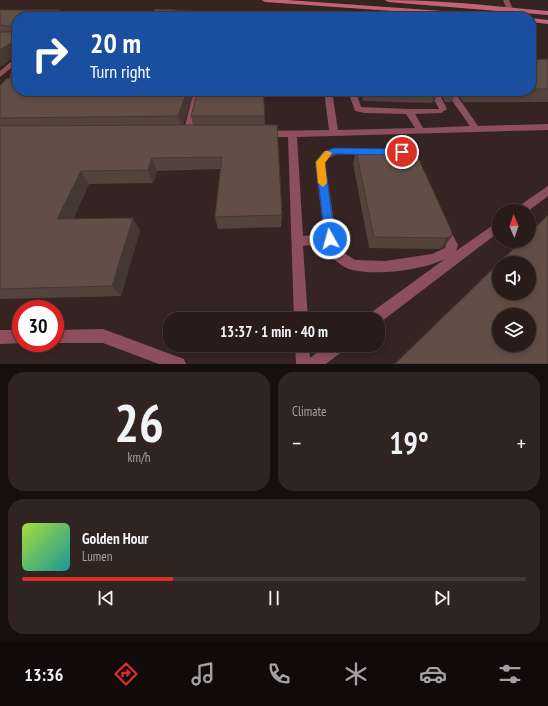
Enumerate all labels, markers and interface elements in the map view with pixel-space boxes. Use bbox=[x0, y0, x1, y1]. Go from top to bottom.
text: 20 m bbox=[90, 24, 141, 61]
icon: right bbox=[24, 28, 76, 80]
text: Turn right bbox=[90, 60, 150, 83]
pin bbox=[385, 135, 419, 169]
icon: arrive bbox=[391, 141, 413, 163]
north arrow bbox=[492, 204, 536, 248]
map controls bbox=[492, 204, 536, 352]
position arrow bbox=[309, 218, 351, 260]
button: sound bbox=[492, 256, 536, 300]
speed limit sign: 30 bbox=[12, 300, 64, 352]
button: layers bbox=[492, 308, 536, 352]
text: 13:37 · 1 min · 40 m bbox=[220, 322, 328, 341]
text: 26 bbox=[114, 389, 164, 456]
text: Climate bbox=[292, 403, 326, 420]
text: 19° bbox=[389, 423, 429, 462]
text: − bbox=[292, 429, 301, 457]
text: + bbox=[517, 429, 526, 457]
text: km/h bbox=[127, 449, 151, 466]
text: Golden Hour bbox=[82, 529, 149, 548]
text: Lumen bbox=[82, 548, 112, 565]
icon: previous bbox=[95, 587, 117, 609]
icon: pause bbox=[263, 587, 285, 609]
icon: next bbox=[431, 587, 453, 609]
icon: directions bbox=[112, 660, 140, 688]
icon: music bbox=[189, 660, 217, 688]
icon: phone bbox=[265, 660, 293, 688]
icon: climate bbox=[342, 660, 370, 688]
icon: car bbox=[419, 660, 447, 688]
icon: filters bbox=[496, 660, 524, 688]
text: 13:36 bbox=[24, 663, 63, 686]

